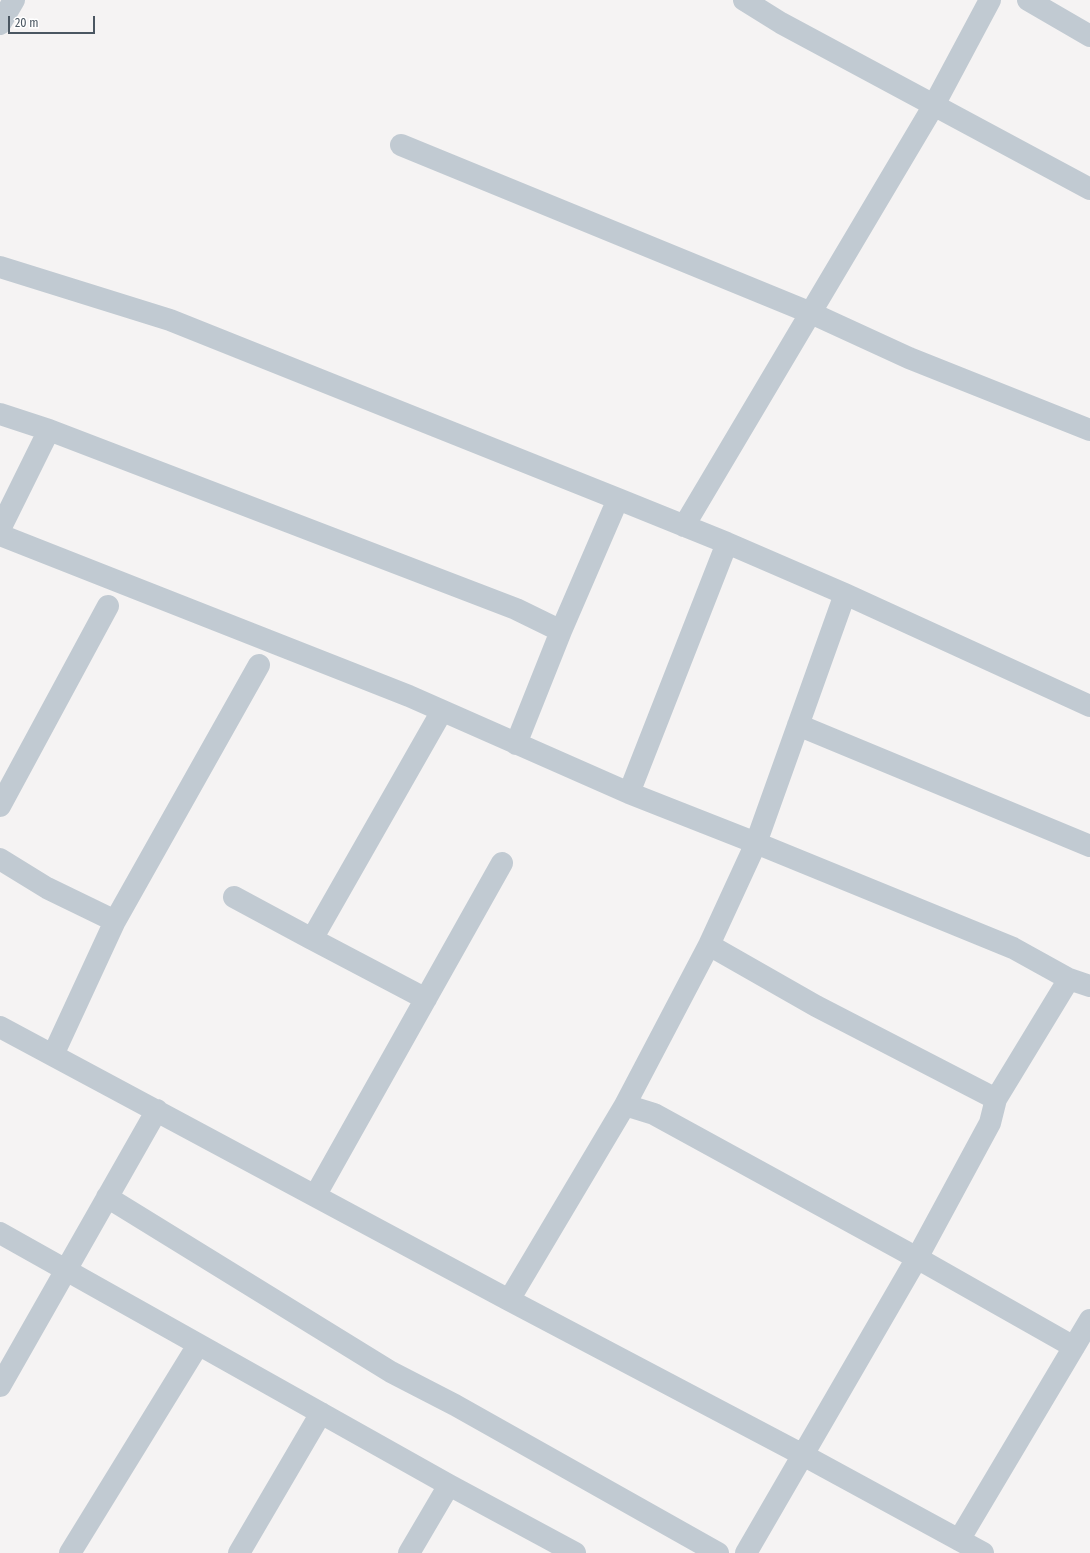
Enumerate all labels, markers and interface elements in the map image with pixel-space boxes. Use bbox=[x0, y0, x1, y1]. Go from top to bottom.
scale bar bbox=[10, 8, 97, 34]
text: 20 m bbox=[15, 16, 39, 30]

